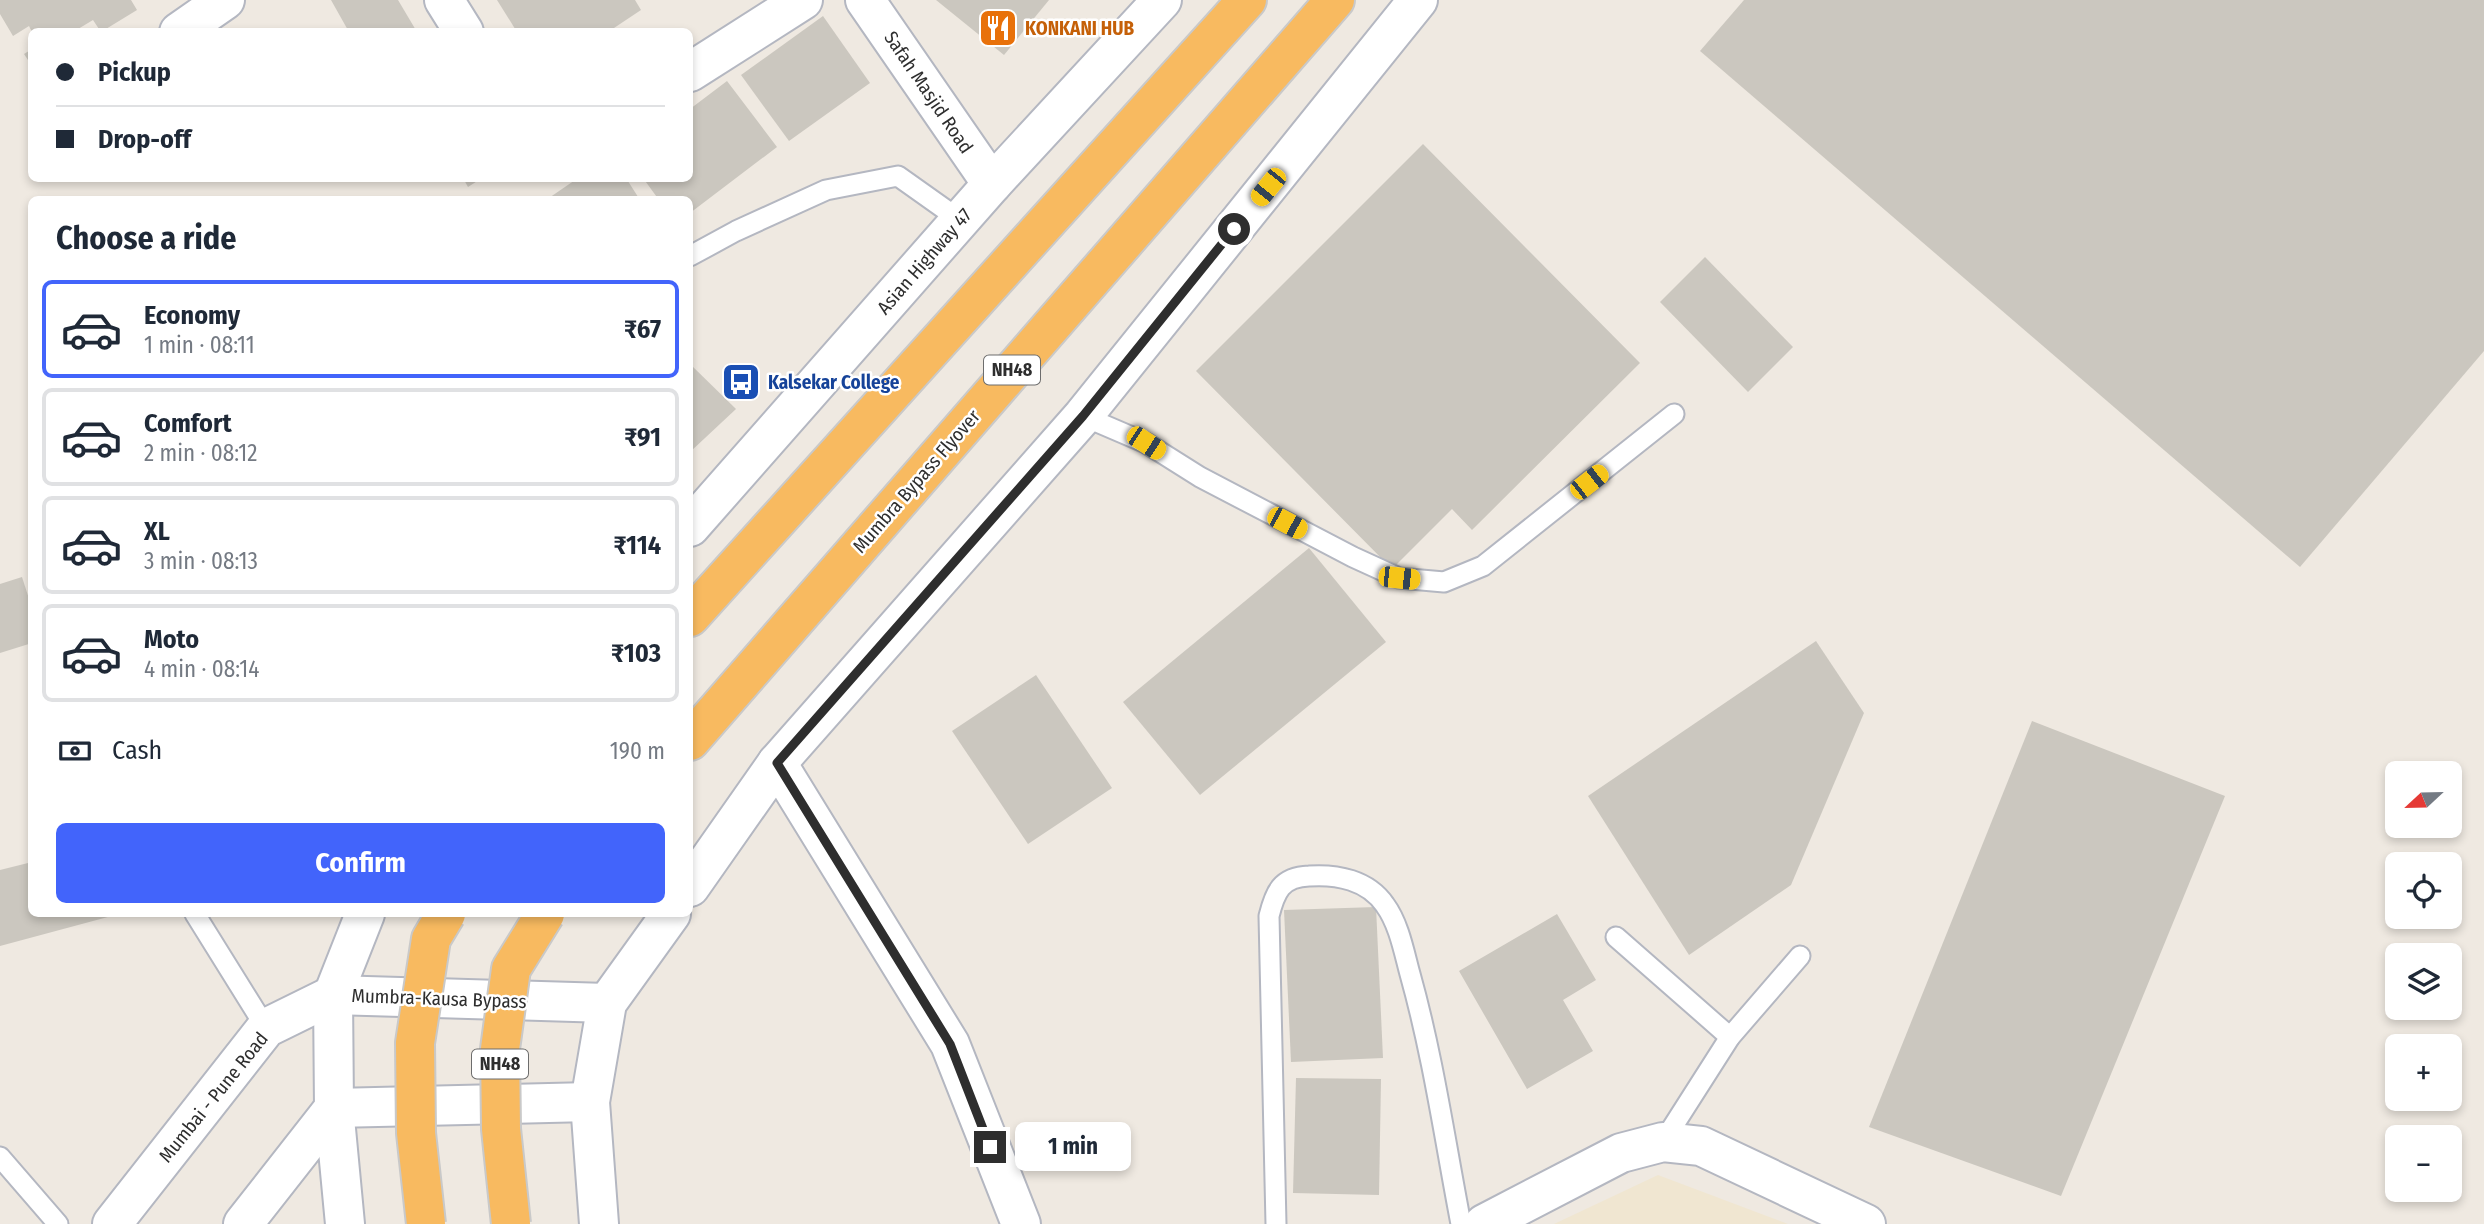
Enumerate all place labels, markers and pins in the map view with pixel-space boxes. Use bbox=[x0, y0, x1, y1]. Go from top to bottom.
restaurant icon: KONKANI HUB bbox=[977, 7, 1019, 49]
place label: KONKANI HUB bbox=[1025, 17, 1134, 40]
bus stop icon: Kalsekar College bbox=[720, 361, 762, 403]
place label: Kalsekar College bbox=[768, 371, 900, 394]

